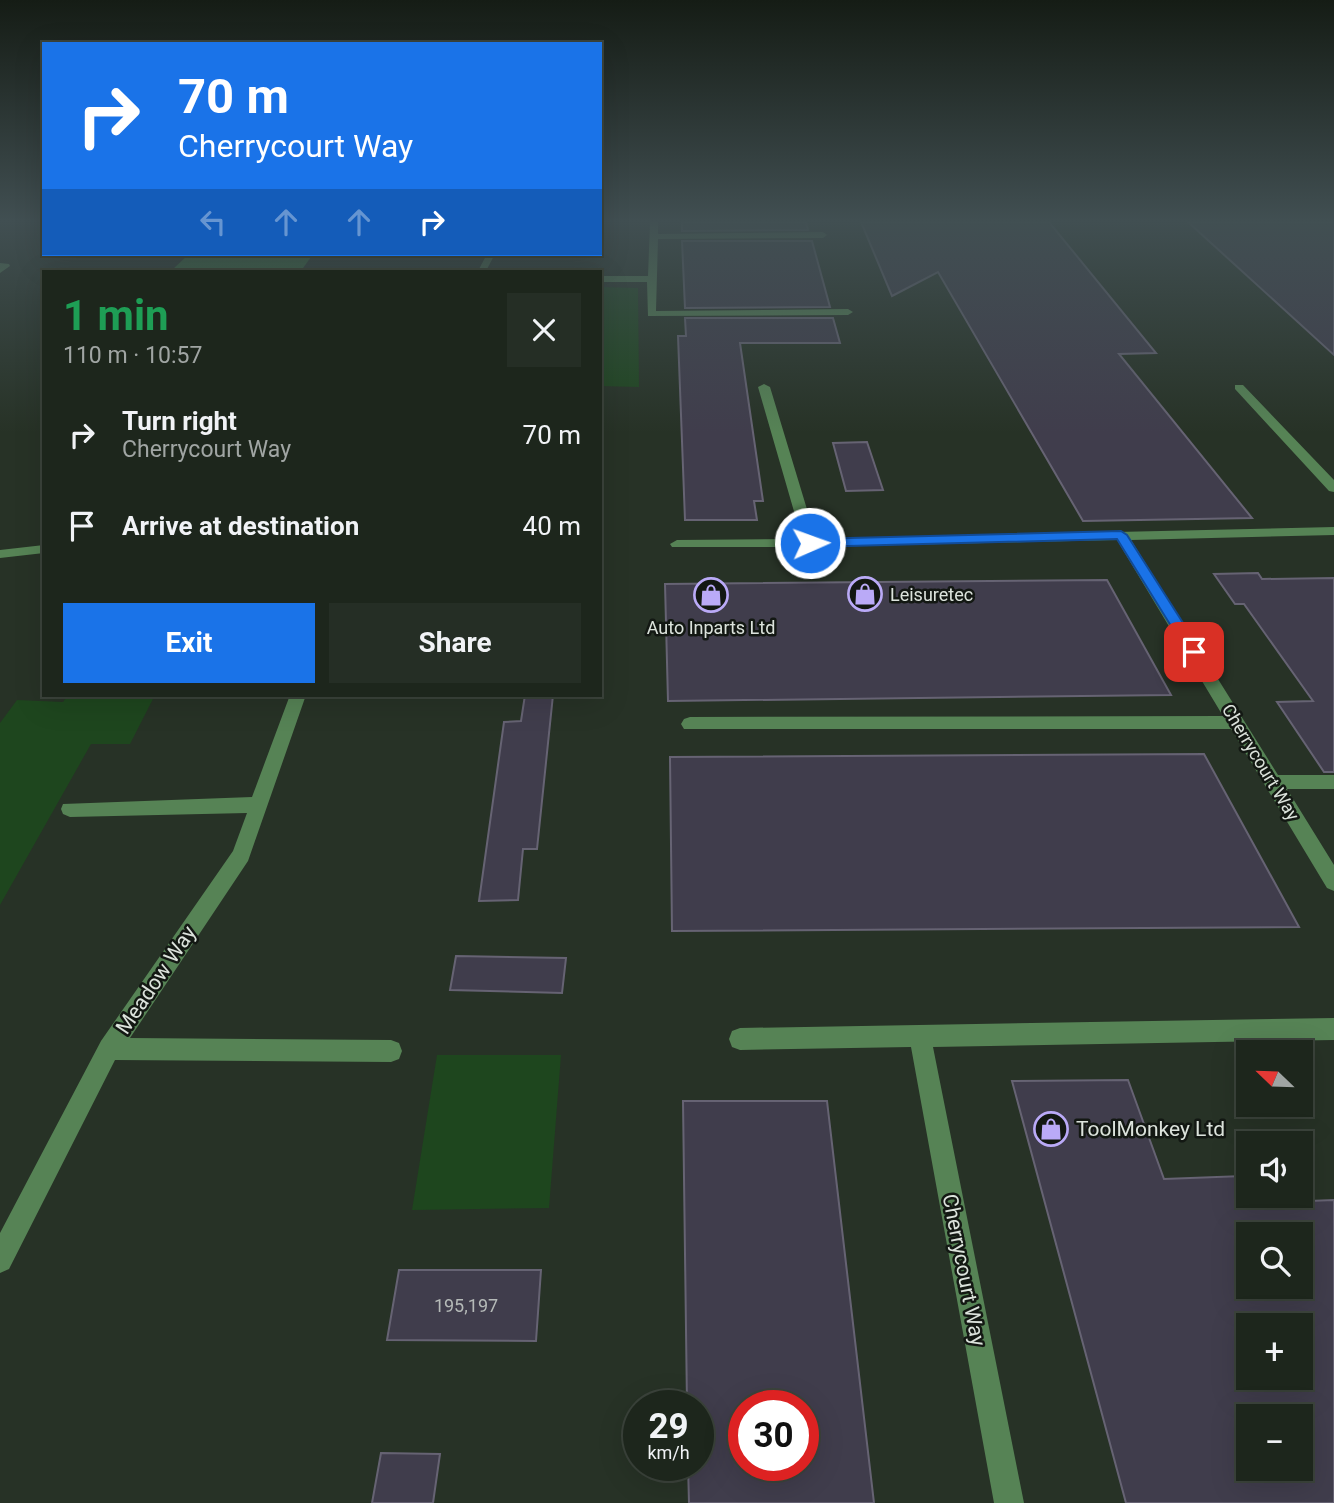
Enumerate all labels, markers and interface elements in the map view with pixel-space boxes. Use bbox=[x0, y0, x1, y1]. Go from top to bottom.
text: 70 m bbox=[178, 68, 289, 125]
icon: right bbox=[63, 70, 154, 161]
text: Cherrycourt Way bbox=[178, 127, 413, 165]
icon: left bbox=[194, 203, 232, 241]
icon: ahead bbox=[267, 203, 305, 241]
icon: ahead bbox=[340, 203, 378, 241]
icon: right bbox=[413, 203, 451, 241]
text: 1 min bbox=[63, 291, 169, 340]
button: close bbox=[507, 293, 581, 367]
text: 110 m · 10:57 bbox=[63, 342, 202, 369]
text: Turn right bbox=[122, 406, 237, 436]
icon: right bbox=[63, 416, 101, 454]
text: 70 m bbox=[523, 420, 581, 450]
text: Cherrycourt Way bbox=[122, 436, 291, 463]
position arrow bbox=[773, 506, 847, 580]
icon: arrive bbox=[63, 507, 101, 545]
text: Arrive at destination bbox=[122, 511, 359, 541]
text: 40 m bbox=[523, 511, 581, 541]
shop icon: Leisuretec bbox=[846, 575, 884, 613]
shop icon: Auto Inparts Ltd bbox=[692, 576, 730, 614]
place label: Leisuretec bbox=[890, 584, 973, 605]
button: Exit bbox=[63, 603, 315, 683]
button: Share bbox=[329, 603, 581, 683]
place label: Auto Inparts Ltd bbox=[647, 617, 775, 638]
pin bbox=[1164, 622, 1224, 682]
icon: arrive bbox=[1175, 633, 1213, 671]
street label: Cherrycourt Way bbox=[1218, 700, 1304, 825]
street label: Meadow Way bbox=[111, 921, 201, 1039]
north arrow bbox=[1236, 1040, 1312, 1116]
map controls bbox=[1236, 1040, 1313, 1481]
shop icon: ToolMonkey Ltd bbox=[1032, 1110, 1070, 1148]
place label: ToolMonkey Ltd bbox=[1076, 1117, 1225, 1141]
button: sound bbox=[1236, 1131, 1313, 1208]
street label: Cherrycourt Way bbox=[937, 1192, 991, 1348]
button: search bbox=[1236, 1222, 1313, 1299]
house number: 195,197 bbox=[434, 1295, 498, 1316]
button: + bbox=[1236, 1313, 1313, 1390]
speed limit sign: 30 bbox=[728, 1390, 819, 1481]
button: − bbox=[1236, 1404, 1313, 1481]
text: 29 bbox=[648, 1406, 689, 1447]
text: km/h bbox=[647, 1442, 690, 1463]

